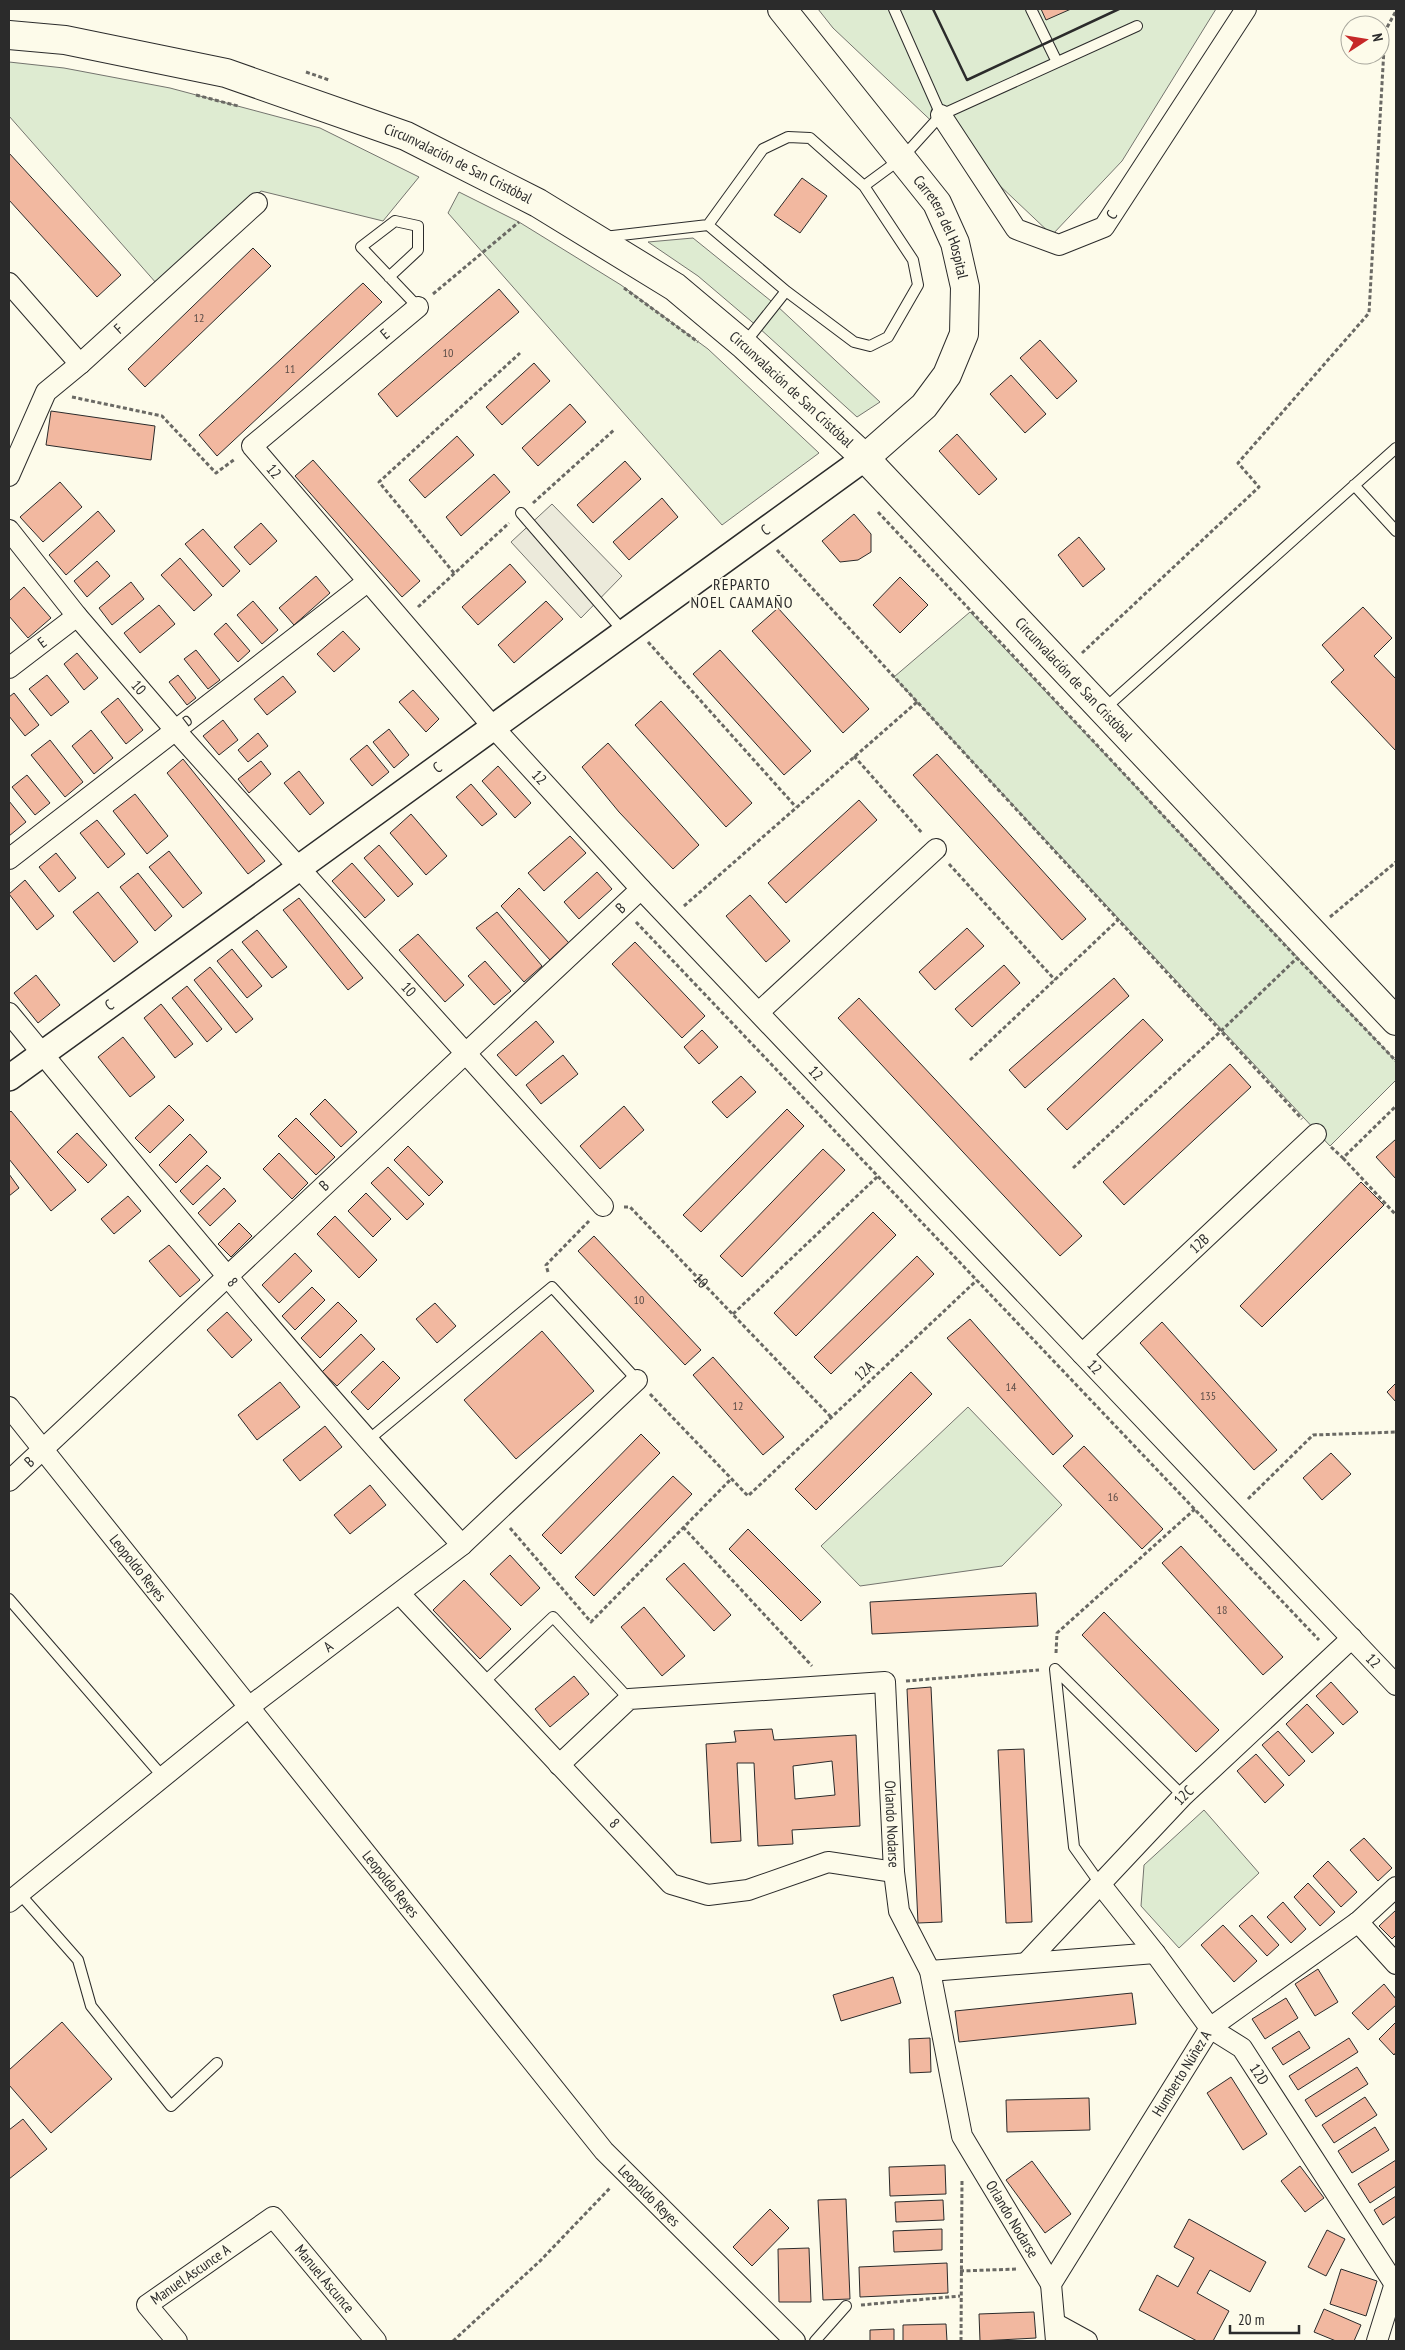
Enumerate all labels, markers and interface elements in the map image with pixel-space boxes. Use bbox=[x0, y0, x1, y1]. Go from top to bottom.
north arrow bbox=[1340, 15, 1390, 65]
text: N bbox=[1368, 32, 1387, 43]
street label: Circunvalación de San Cristóbal bbox=[382, 119, 536, 208]
street label: Carretera del Hospital bbox=[909, 171, 973, 281]
street label: C bbox=[1101, 207, 1121, 223]
house number: 12 bbox=[194, 310, 204, 325]
street label: F bbox=[110, 319, 127, 338]
street label: E bbox=[376, 324, 393, 343]
street label: Circunvalación de San Cristóbal bbox=[726, 327, 858, 452]
house number: 10 bbox=[443, 345, 453, 360]
house number: 11 bbox=[285, 361, 295, 376]
street label: 12 bbox=[263, 460, 286, 482]
street label: C bbox=[757, 520, 774, 539]
district label: REPARTO NOEL CAAMAÑO bbox=[691, 574, 793, 612]
street label: Circunvalación de San Cristóbal bbox=[1011, 613, 1137, 745]
street label: E bbox=[34, 633, 50, 652]
street label: 10 bbox=[127, 676, 151, 699]
street label: D bbox=[179, 710, 196, 730]
street label: C bbox=[429, 758, 446, 777]
street label: 12 bbox=[528, 766, 551, 788]
street label: B bbox=[611, 898, 629, 917]
street label: 10 bbox=[397, 978, 421, 1001]
street label: C bbox=[101, 995, 118, 1015]
street label: 12 bbox=[805, 1061, 828, 1084]
street label: B bbox=[315, 1176, 333, 1195]
street label: 12B bbox=[1185, 1229, 1213, 1257]
street label: 10 bbox=[689, 1269, 713, 1292]
street label: 8 bbox=[223, 1273, 242, 1291]
house number: 10 bbox=[634, 1292, 644, 1307]
street label: 12 bbox=[1083, 1355, 1106, 1378]
street label: 12A bbox=[850, 1356, 878, 1385]
house number: 14 bbox=[1006, 1379, 1017, 1394]
house number: 135 bbox=[1200, 1388, 1216, 1403]
house number: 12 bbox=[733, 1398, 743, 1413]
street label: B bbox=[20, 1452, 38, 1471]
house number: 16 bbox=[1108, 1489, 1118, 1504]
street label: Leopoldo Reyes bbox=[106, 1530, 171, 1605]
house number: 18 bbox=[1217, 1602, 1227, 1617]
street label: A bbox=[320, 1636, 337, 1656]
street label: 12 bbox=[1362, 1649, 1385, 1672]
street label: Orlando Nodarse bbox=[881, 1780, 904, 1868]
street label: 12C bbox=[1169, 1781, 1197, 1809]
street label: 8 bbox=[606, 1814, 624, 1832]
street label: Leopoldo Reyes bbox=[358, 1847, 424, 1921]
street label: Humberto Núñez A bbox=[1148, 2026, 1216, 2120]
street label: 12D bbox=[1246, 2060, 1273, 2088]
street label: Leopoldo Reyes bbox=[614, 2160, 684, 2230]
street label: Orlando Nodarse bbox=[982, 2177, 1043, 2261]
street label: Manuel Ascunce A bbox=[147, 2239, 235, 2309]
street label: Manuel Ascunce bbox=[291, 2241, 359, 2317]
scale bar bbox=[1230, 2302, 1299, 2334]
text: 20 m bbox=[1238, 2310, 1264, 2329]

